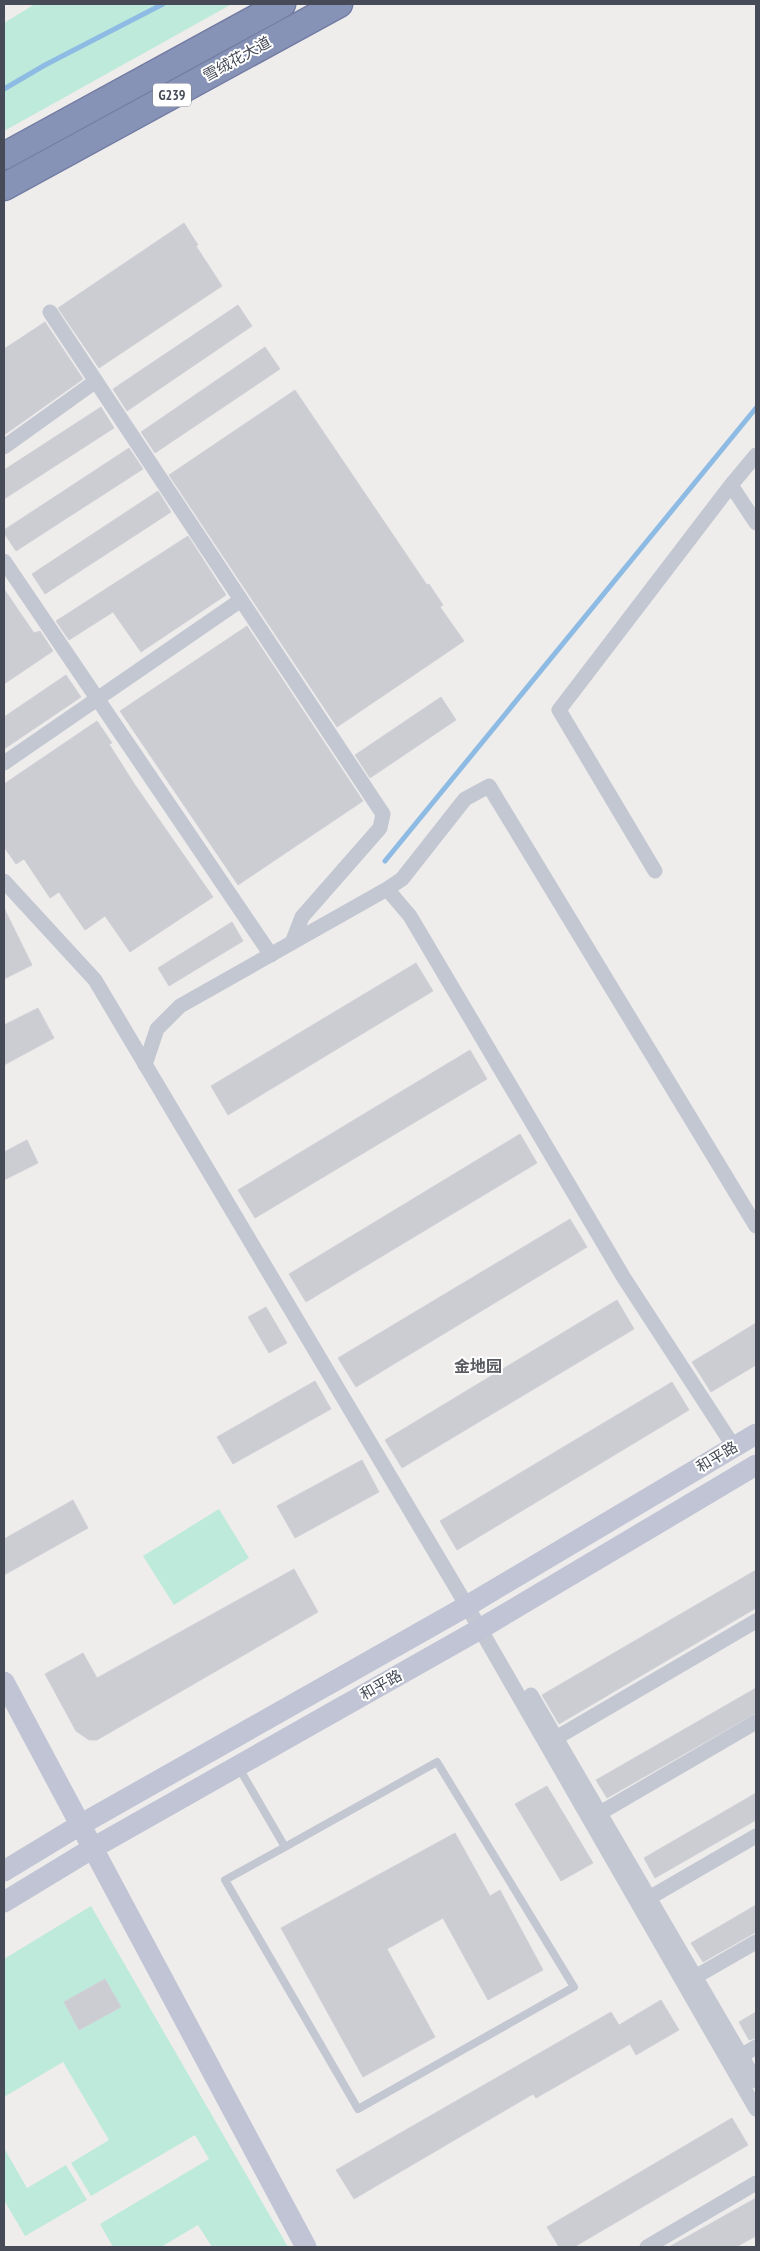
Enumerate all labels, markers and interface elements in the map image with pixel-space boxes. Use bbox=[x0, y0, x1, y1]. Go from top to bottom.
street label: 雪绒花大道 bbox=[199, 32, 274, 85]
road number: G239 bbox=[153, 84, 191, 106]
district label: 金地园 bbox=[454, 1356, 502, 1376]
street label: 和平路 bbox=[693, 1437, 741, 1476]
street label: 和平路 bbox=[356, 1665, 405, 1704]

